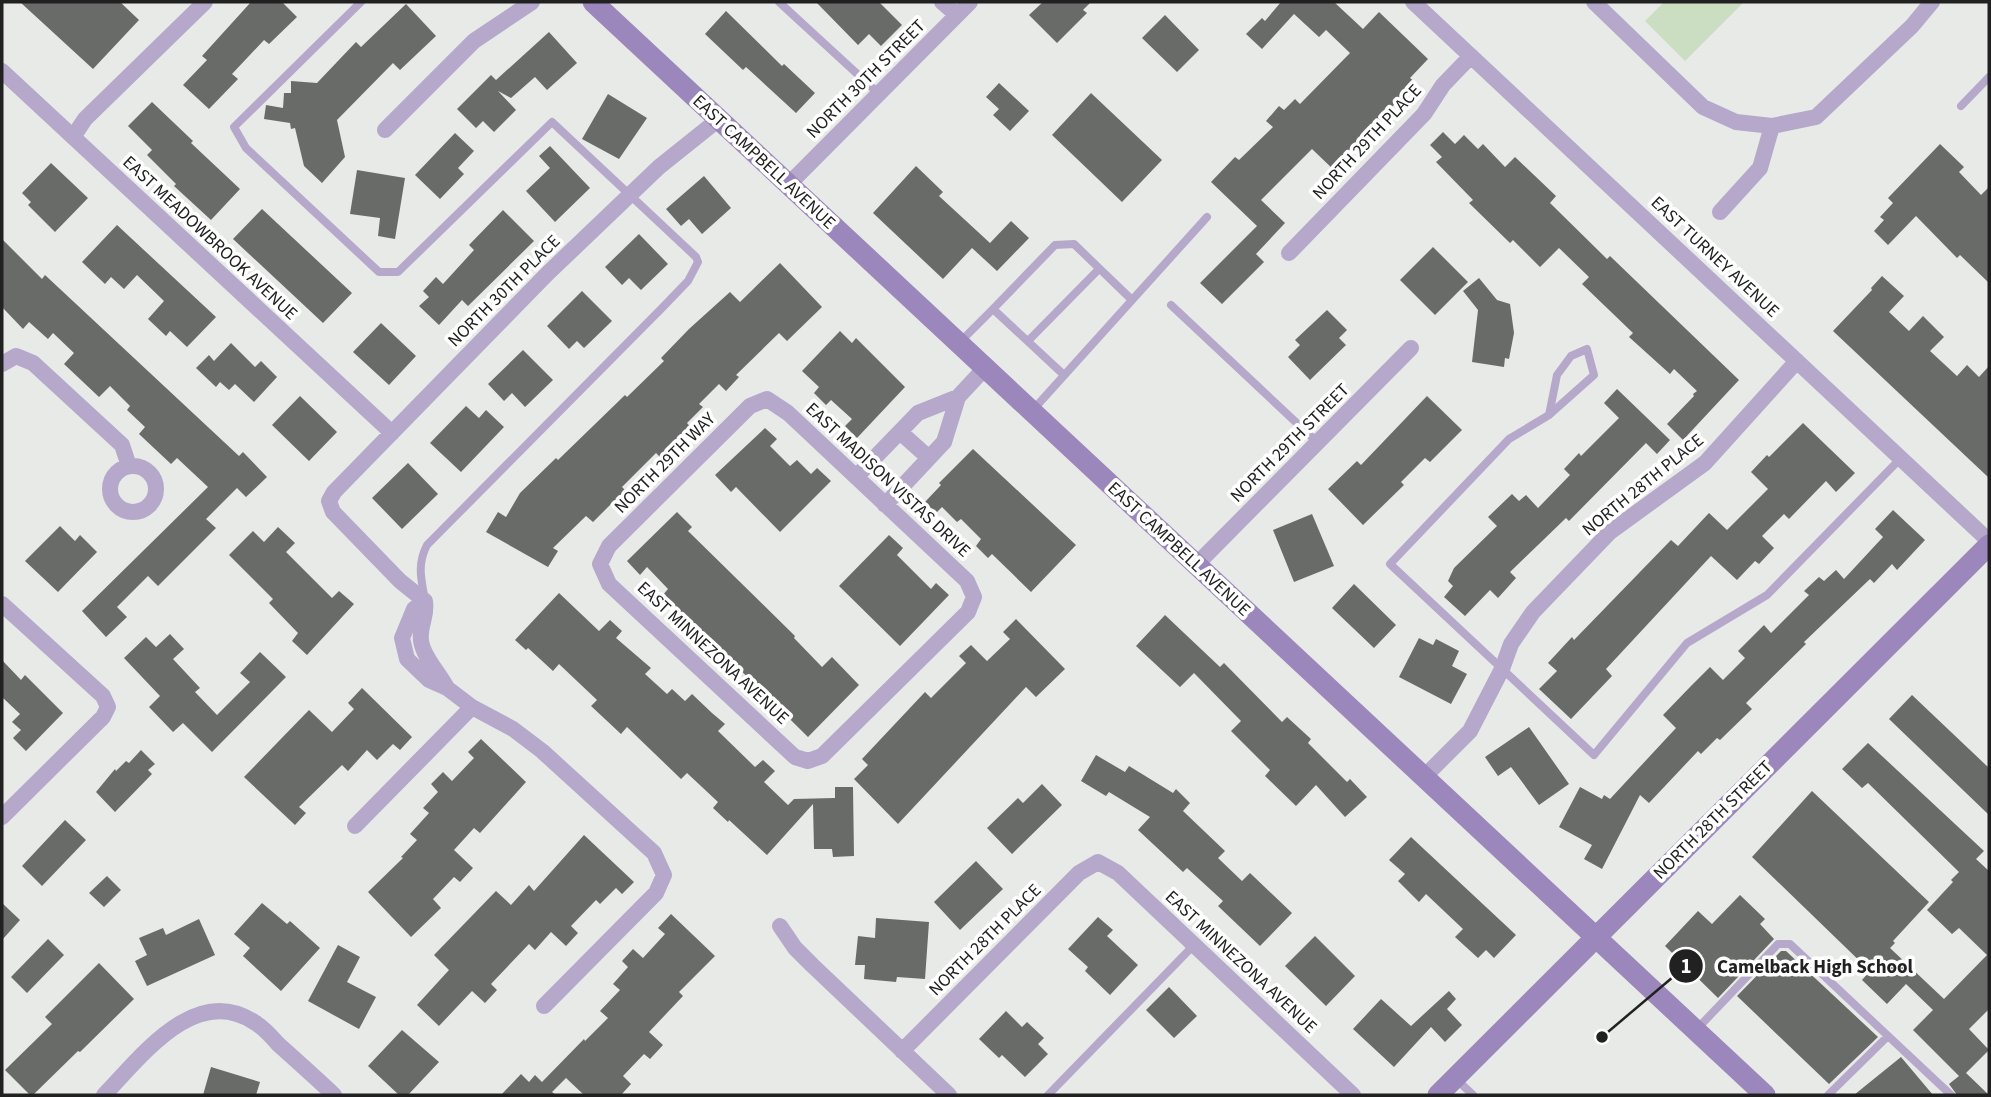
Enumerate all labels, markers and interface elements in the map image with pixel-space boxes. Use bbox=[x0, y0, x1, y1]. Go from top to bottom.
street label: NORTH 30TH STREET bbox=[801, 14, 931, 144]
street label: NORTH 29TH PLACE bbox=[1307, 79, 1427, 205]
street label: EAST CAMPBELL AVENUE bbox=[687, 89, 841, 235]
street label: EAST MEADOWBROOK AVENUE bbox=[117, 150, 303, 326]
street label: EAST TURNEY AVENUE bbox=[1645, 191, 1785, 323]
street label: NORTH 30TH PLACE bbox=[442, 229, 566, 353]
street label: NORTH 29TH STREET bbox=[1225, 378, 1355, 508]
street label: EAST MADISON VISTAS DRIVE bbox=[800, 397, 976, 563]
street label: NORTH 29TH WAY bbox=[609, 407, 721, 519]
street label: NORTH 28TH PLACE bbox=[1577, 428, 1709, 542]
street label: EAST CAMPBELL AVENUE bbox=[1102, 476, 1256, 622]
street label: EAST MINNEZONA AVENUE bbox=[631, 576, 795, 730]
street label: NORTH 28TH STREET bbox=[1648, 755, 1778, 885]
street label: NORTH 28TH PLACE bbox=[923, 878, 1047, 1002]
street label: EAST MINNEZONA AVENUE bbox=[1159, 885, 1323, 1039]
callout: Camelback High School bbox=[1668, 946, 1927, 986]
text: 1 bbox=[1680, 951, 1692, 981]
text: Camelback High School bbox=[1717, 954, 1914, 981]

